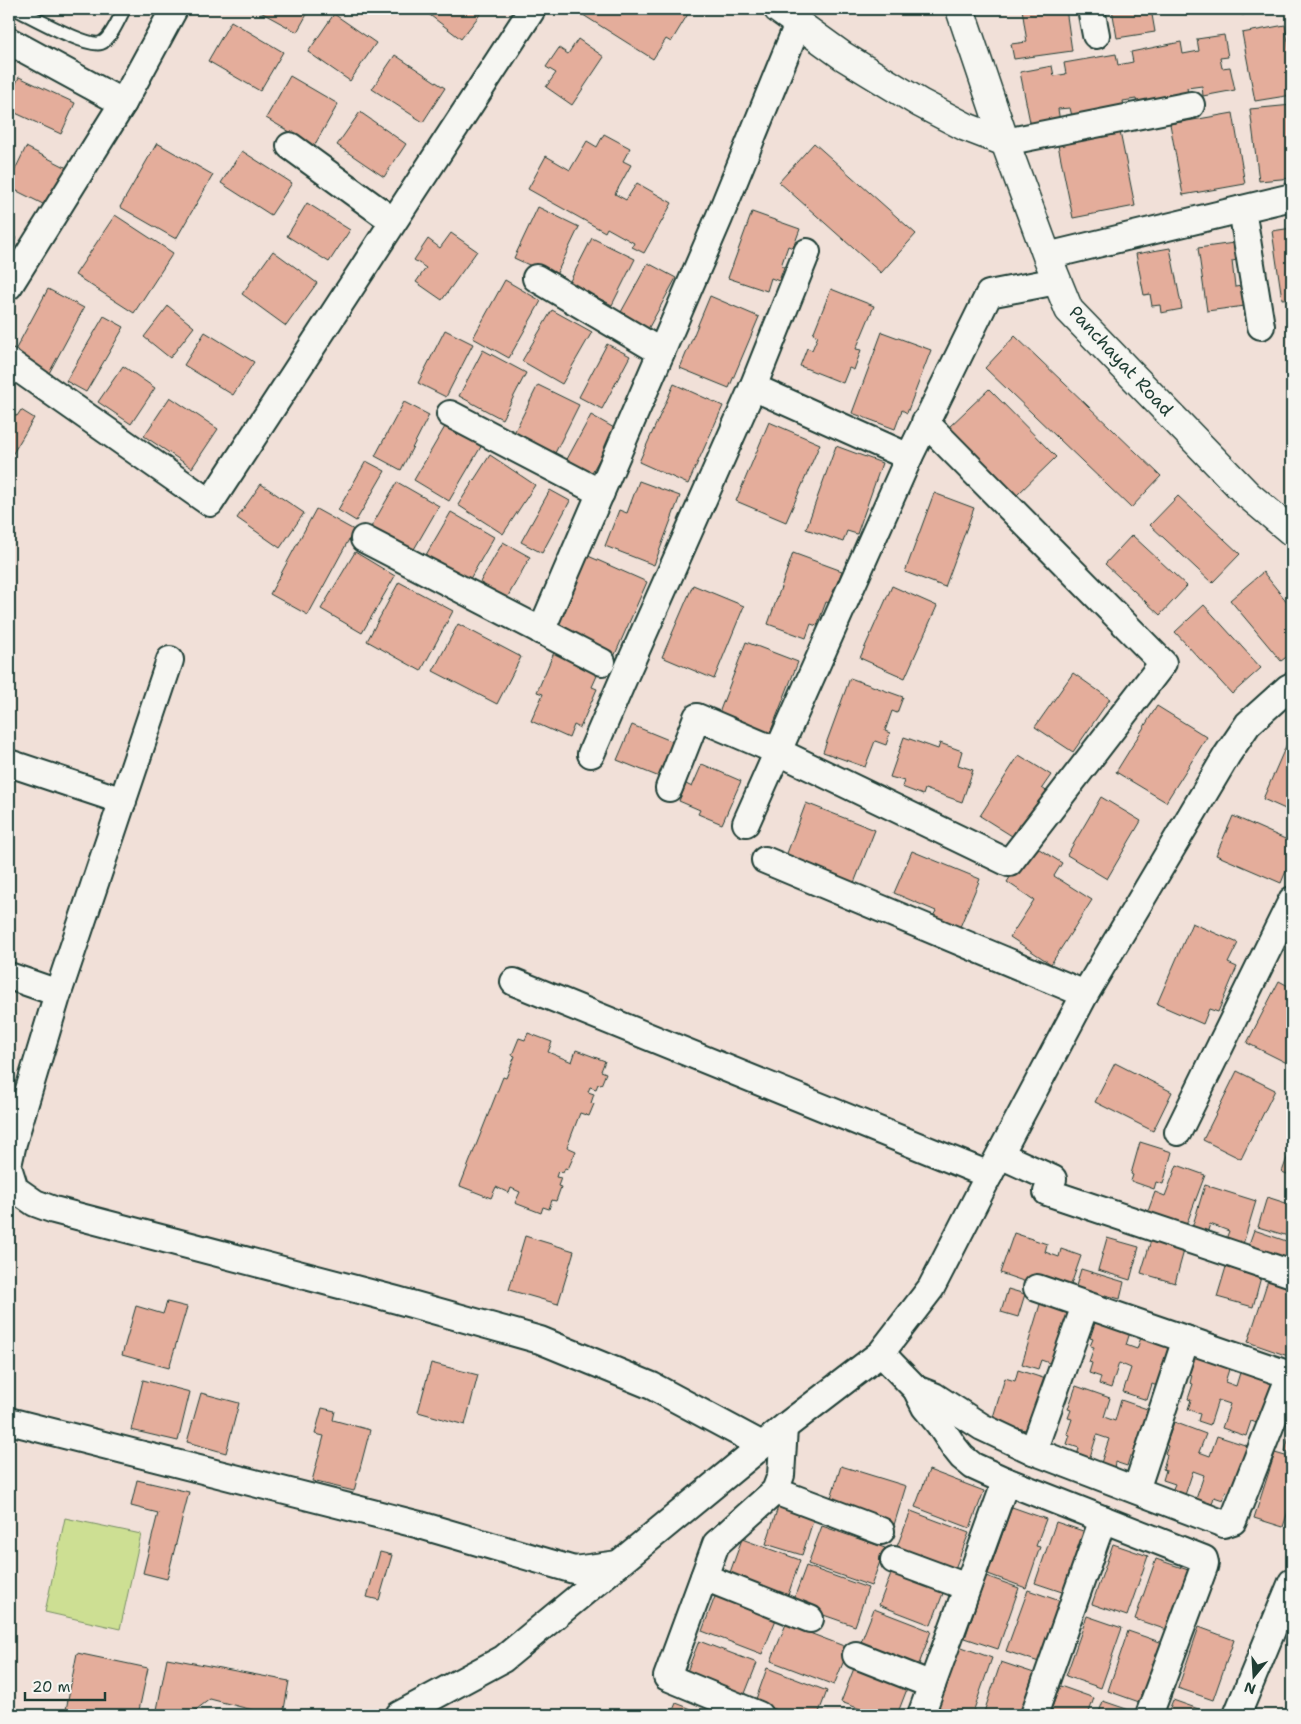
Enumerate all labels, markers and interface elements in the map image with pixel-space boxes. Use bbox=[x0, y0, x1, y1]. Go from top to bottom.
street label: Panchayat Road bbox=[1064, 301, 1178, 421]
north arrow bbox=[1228, 1652, 1278, 1702]
scale bar bbox=[25, 1669, 105, 1701]
text: 20 m bbox=[32, 1677, 71, 1697]
text: N bbox=[1242, 1678, 1258, 1699]

